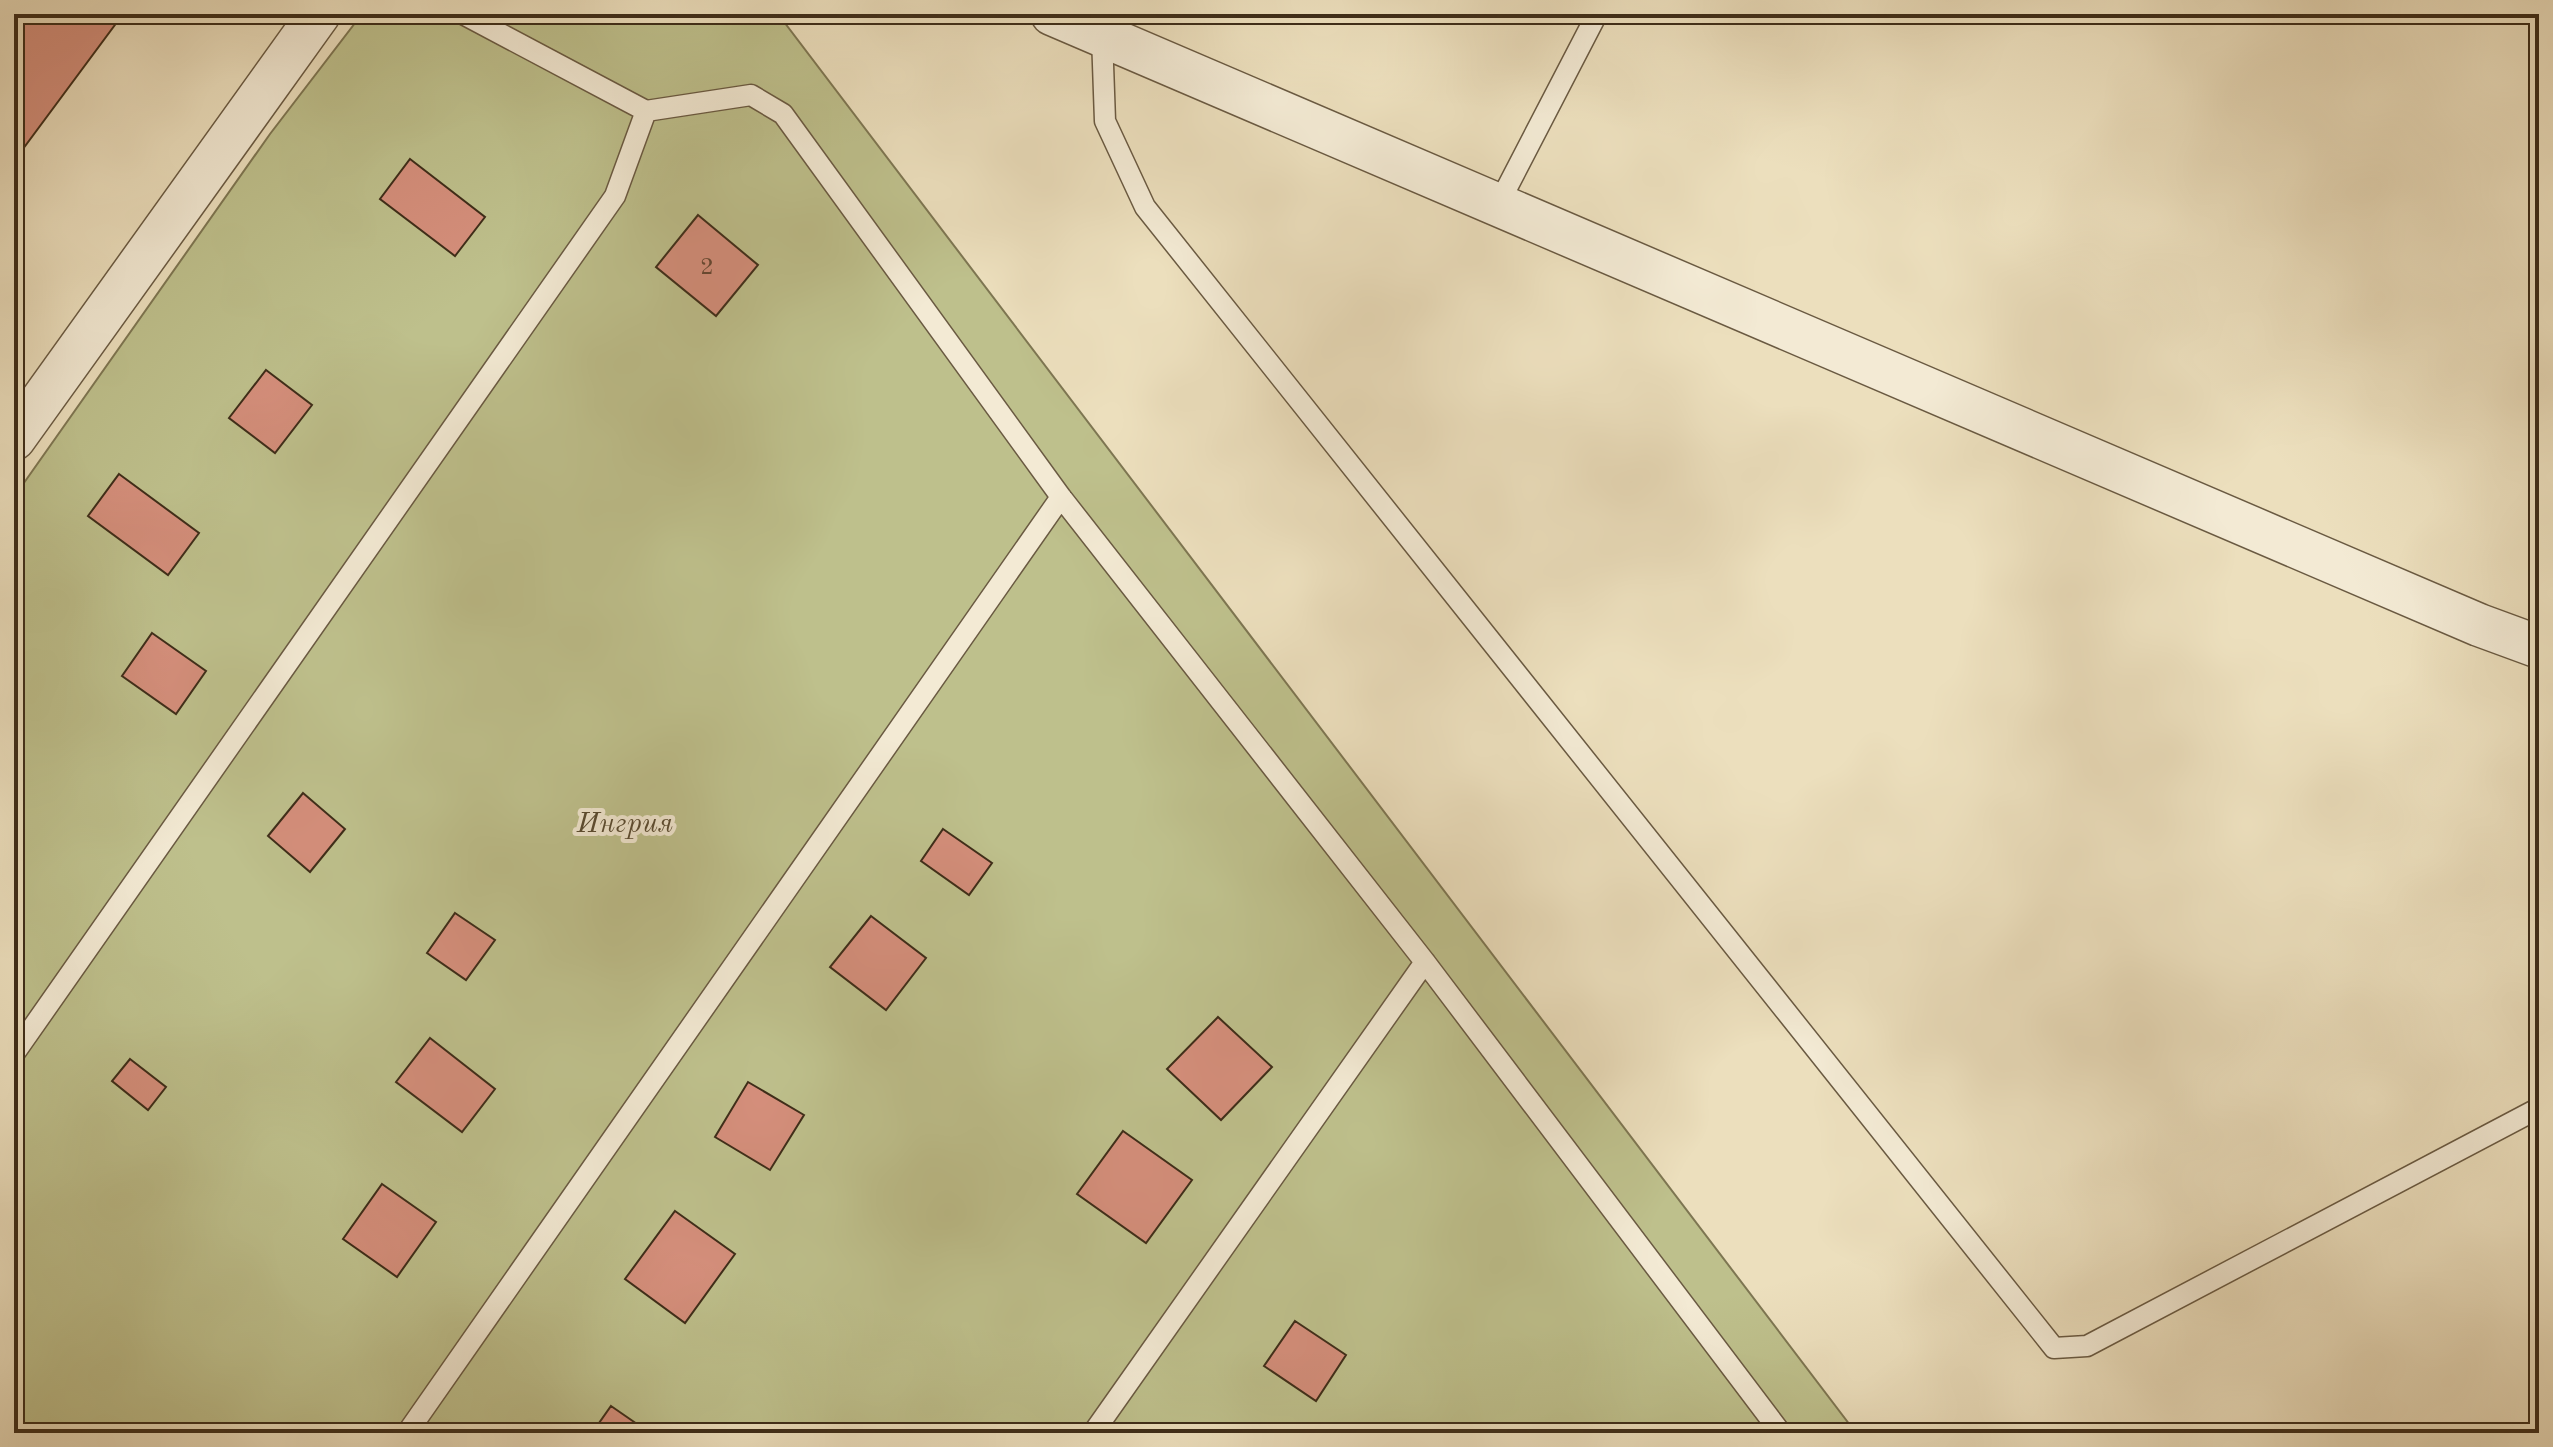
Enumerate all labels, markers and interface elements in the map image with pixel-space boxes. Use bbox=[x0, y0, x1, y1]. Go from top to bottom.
house number: 2 bbox=[700, 256, 714, 280]
park label: Ингрия bbox=[576, 811, 673, 839]

